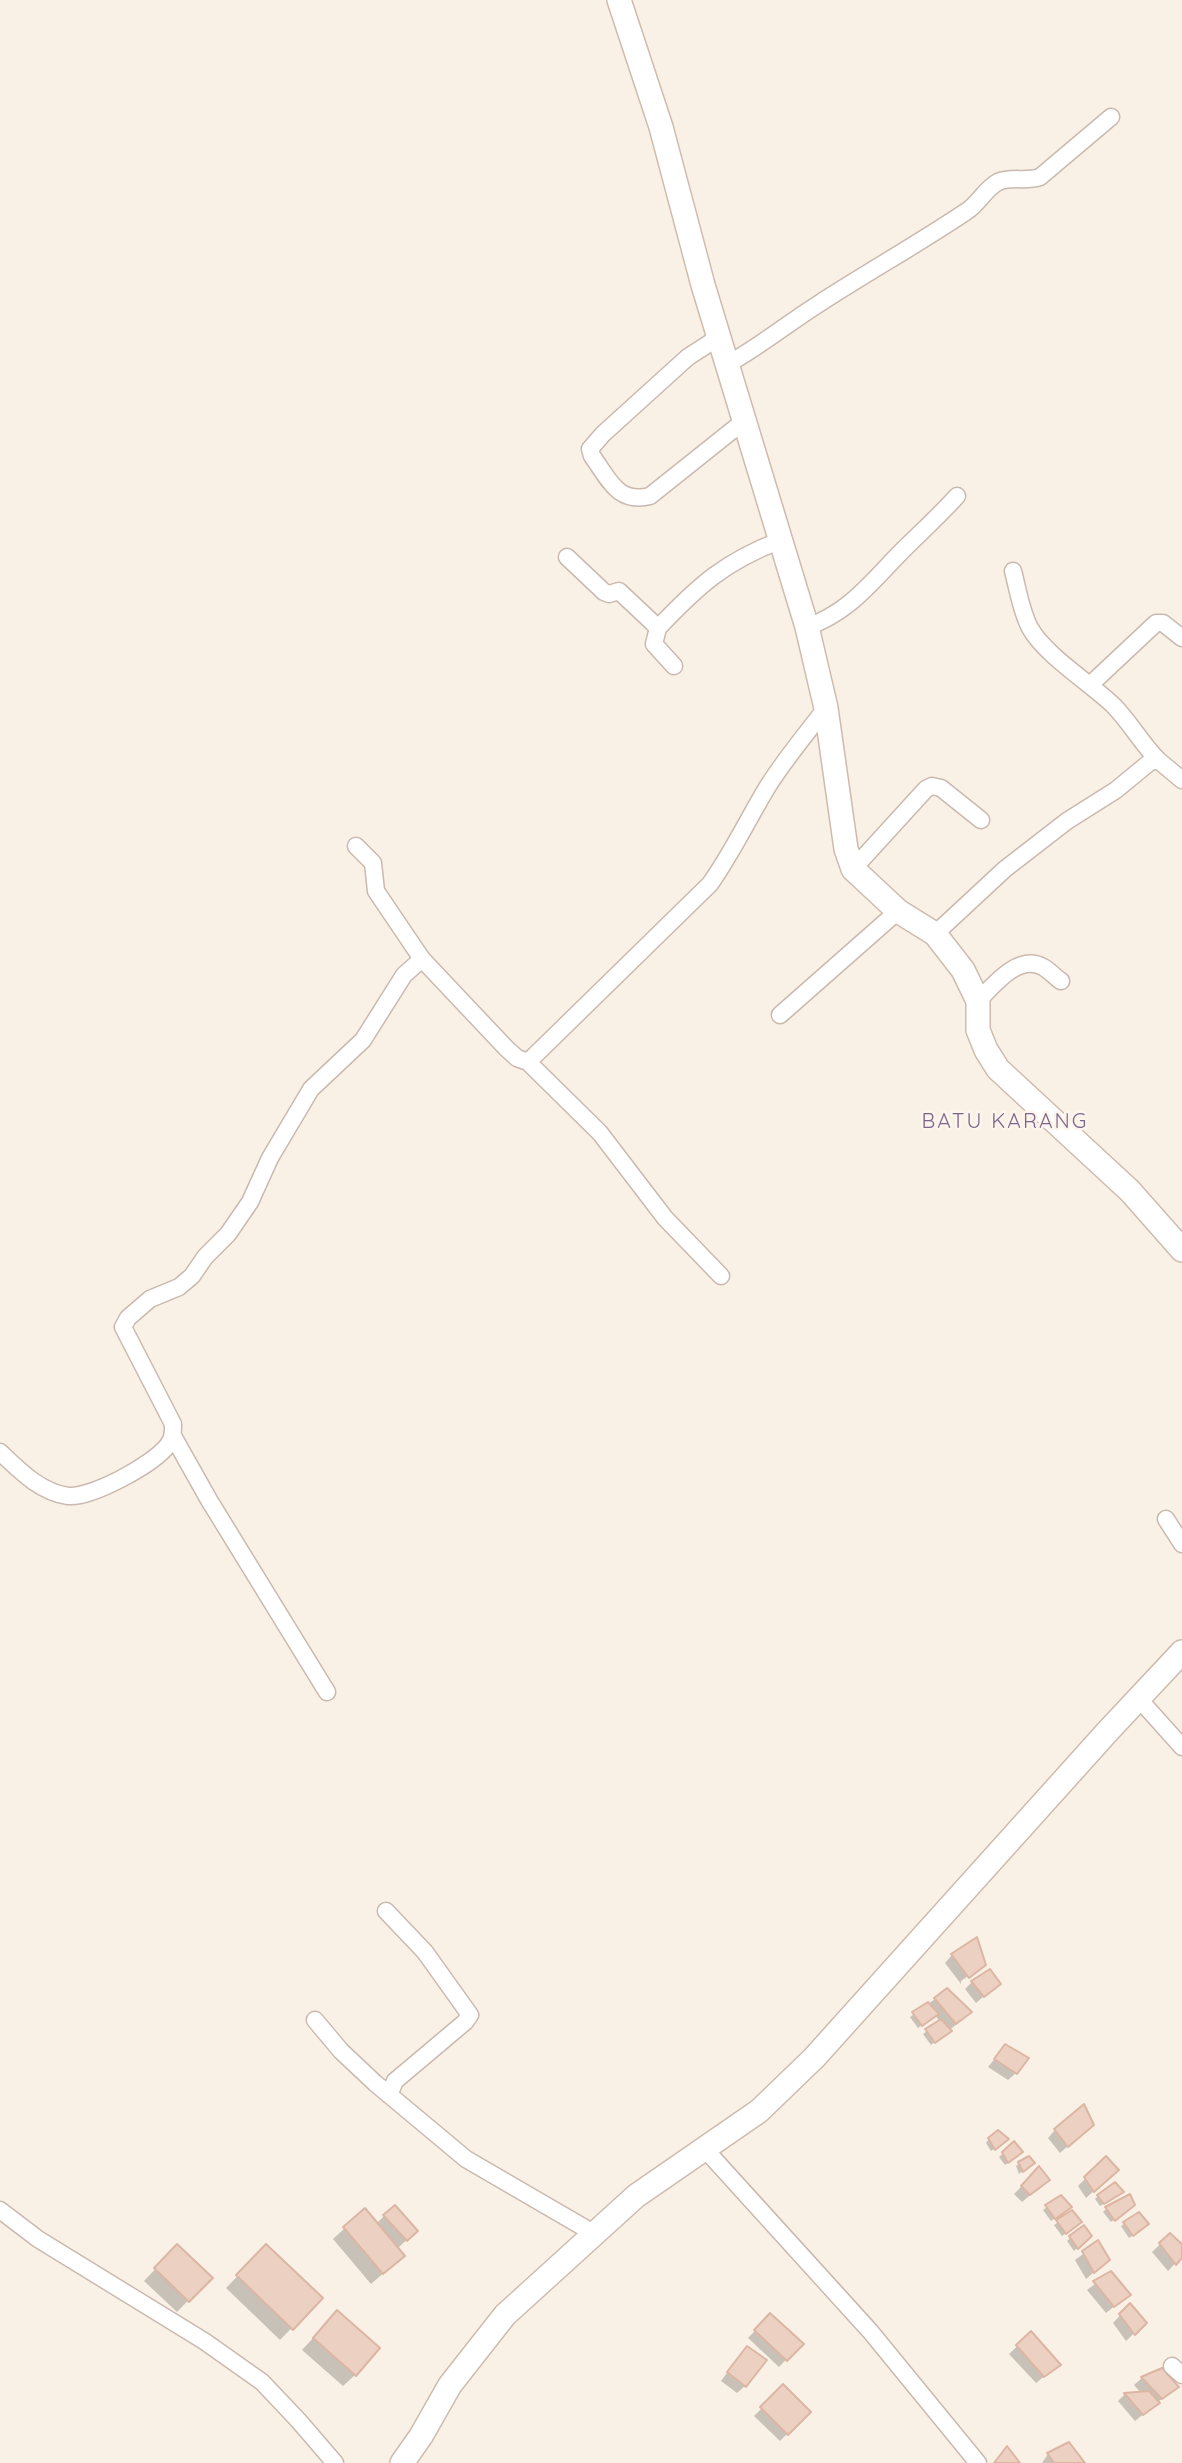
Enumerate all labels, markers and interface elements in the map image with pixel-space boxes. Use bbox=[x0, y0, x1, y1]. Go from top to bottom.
district label: BATU KARANG bbox=[923, 1109, 1087, 1135]

